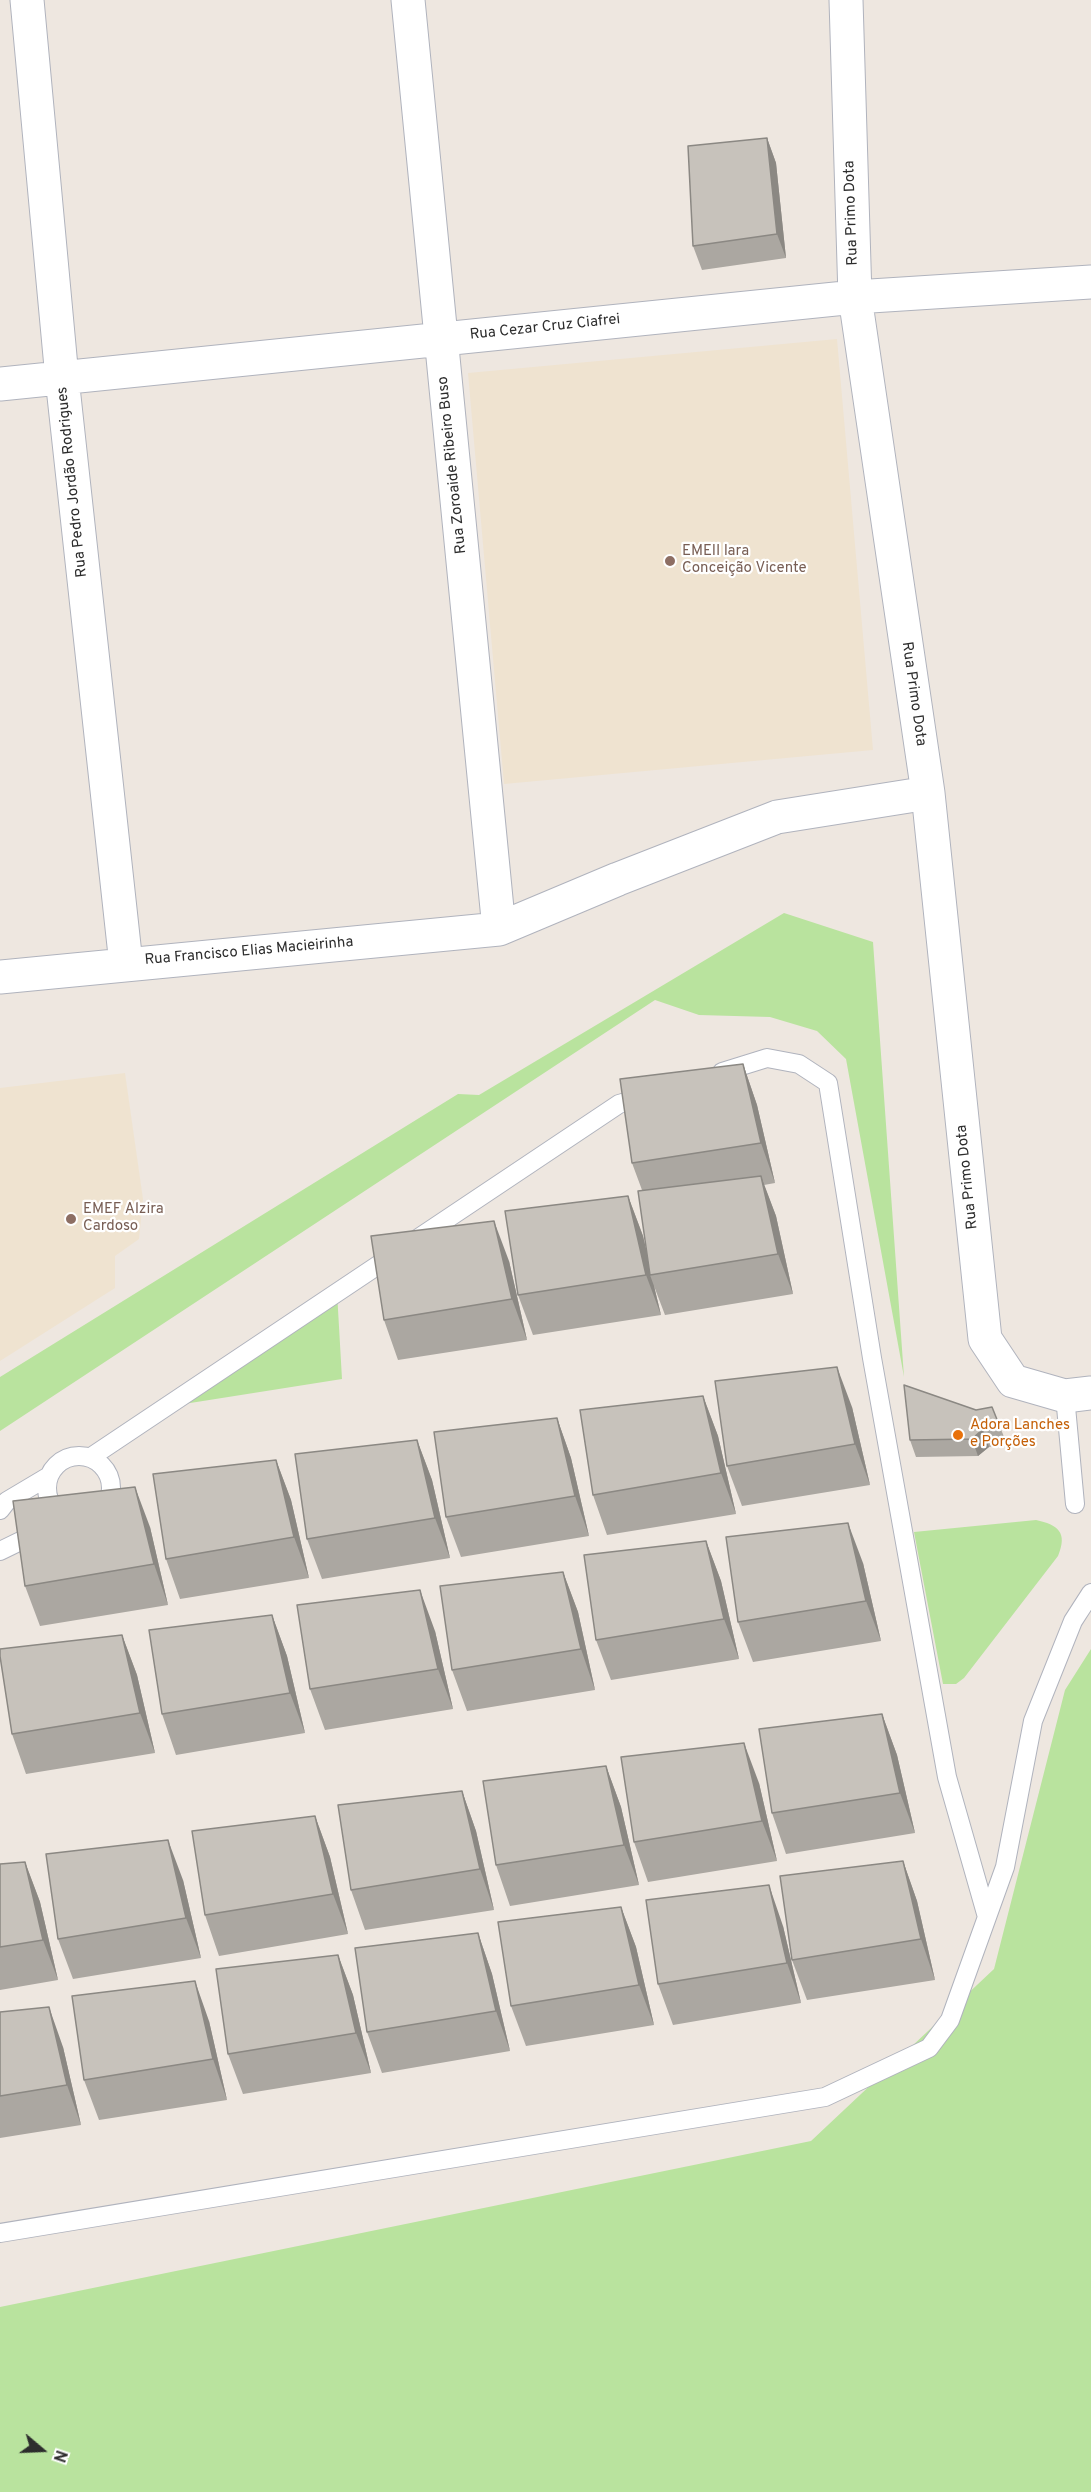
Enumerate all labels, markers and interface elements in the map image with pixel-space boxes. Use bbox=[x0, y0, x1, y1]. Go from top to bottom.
street label: Rua Primo Dota bbox=[841, 160, 863, 266]
street label: Rua Cezar Cruz Ciafrei bbox=[469, 311, 621, 345]
street label: Rua Zoroaide Ribeiro Buso bbox=[435, 375, 471, 555]
street label: Rua Pedro Jordão Rodrigues bbox=[54, 386, 92, 578]
place label: EMEII Iara Conceição Vicente bbox=[682, 543, 807, 578]
marker: EMEII Iara Conceição Vicente bbox=[663, 554, 677, 568]
street label: Rua Primo Dota bbox=[897, 641, 929, 747]
street label: Rua Francisco Elias Macieirinha bbox=[144, 934, 354, 970]
street label: Rua Primo Dota bbox=[954, 1124, 982, 1230]
place label: EMEF Alzira Cardoso bbox=[83, 1201, 164, 1236]
marker: EMEF Alzira Cardoso bbox=[64, 1212, 78, 1226]
place label: Adora Lanches e Porções bbox=[970, 1417, 1070, 1452]
marker: Adora Lanches e Porções bbox=[951, 1428, 965, 1442]
north arrow bbox=[12, 2420, 72, 2480]
text: N bbox=[48, 2447, 70, 2465]

